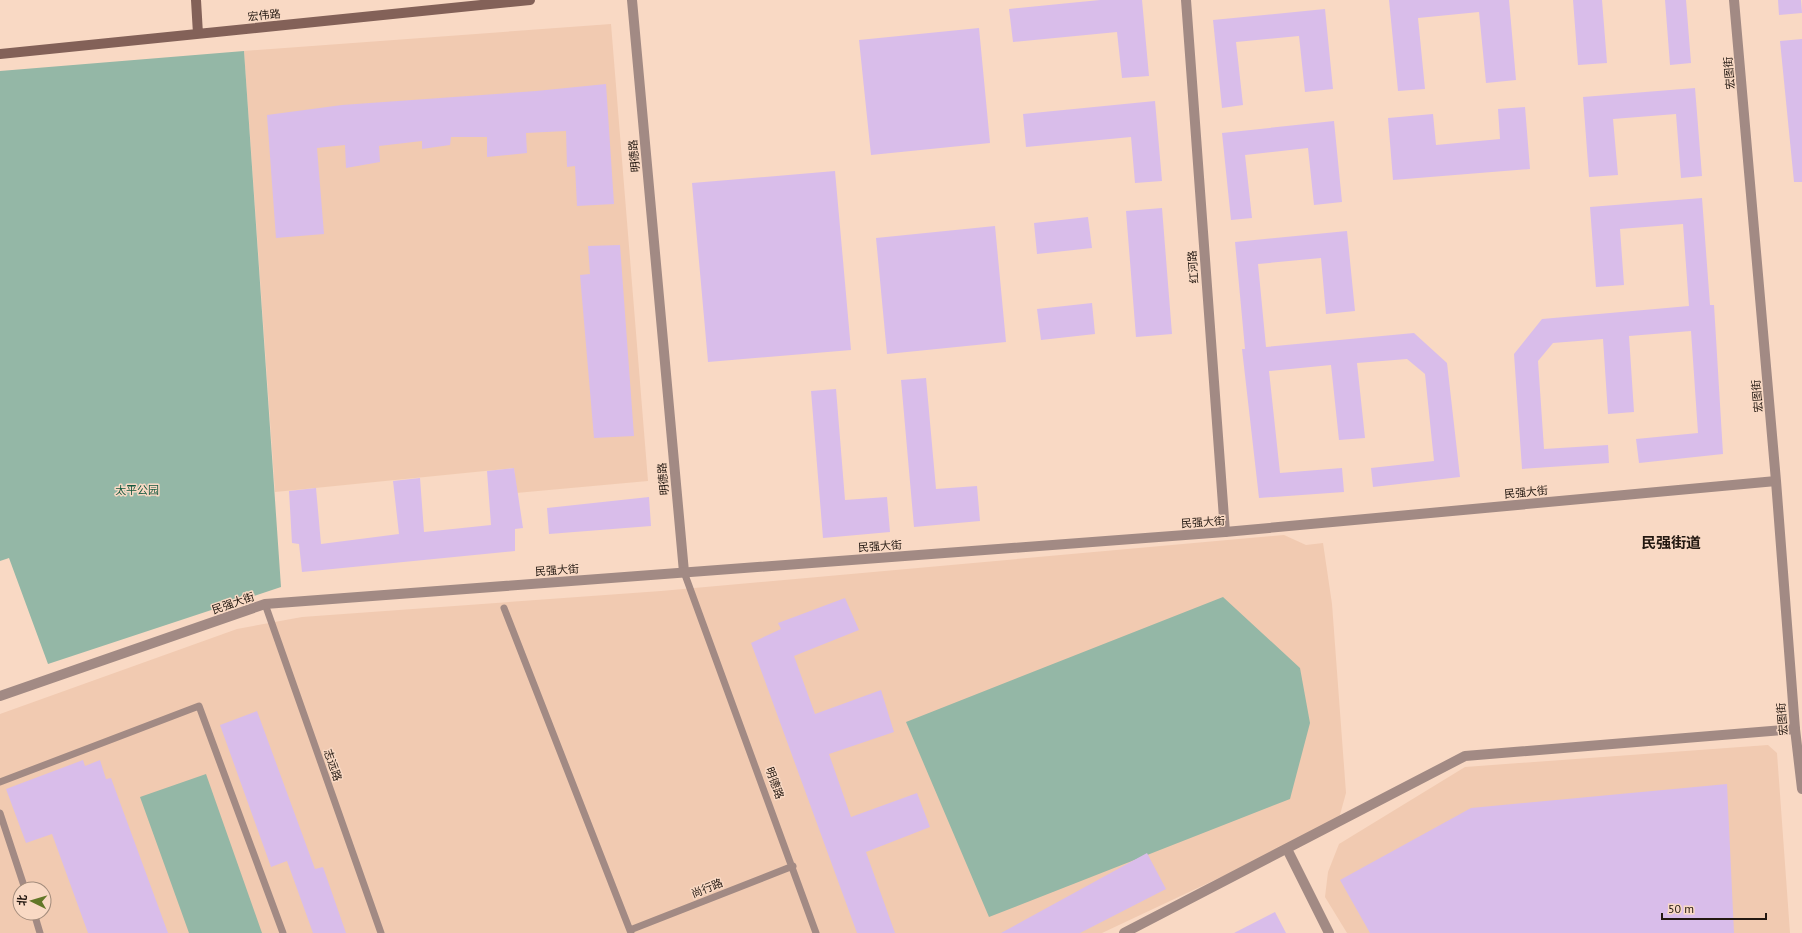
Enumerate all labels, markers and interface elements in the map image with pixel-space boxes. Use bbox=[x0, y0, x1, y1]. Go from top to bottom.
street label: 宏伟路 bbox=[247, 6, 281, 24]
street label: 宏图街 bbox=[1721, 56, 1737, 90]
street label: 明德路 bbox=[626, 139, 642, 173]
street label: 红河路 bbox=[1185, 250, 1201, 284]
street label: 宏图街 bbox=[1749, 379, 1765, 413]
street label: 明德路 bbox=[655, 462, 671, 496]
park label: 太平公园 bbox=[115, 483, 159, 497]
street label: 民强大街 bbox=[1503, 483, 1549, 501]
street label: 民强大街 bbox=[1181, 513, 1225, 531]
district label: 民强街道 bbox=[1641, 533, 1701, 552]
street label: 民强大街 bbox=[858, 537, 902, 555]
street label: 民强大街 bbox=[535, 561, 579, 579]
street label: 民强大街 bbox=[210, 589, 256, 617]
street label: 宏图街 bbox=[1774, 702, 1790, 736]
street label: 志远路 bbox=[321, 747, 345, 783]
street label: 明德路 bbox=[763, 765, 787, 801]
street label: 尚行路 bbox=[689, 875, 725, 901]
north arrow bbox=[12, 881, 52, 921]
text: 北 bbox=[15, 894, 29, 906]
scale bar bbox=[1662, 895, 1766, 921]
text: 50 m bbox=[1668, 901, 1694, 916]

